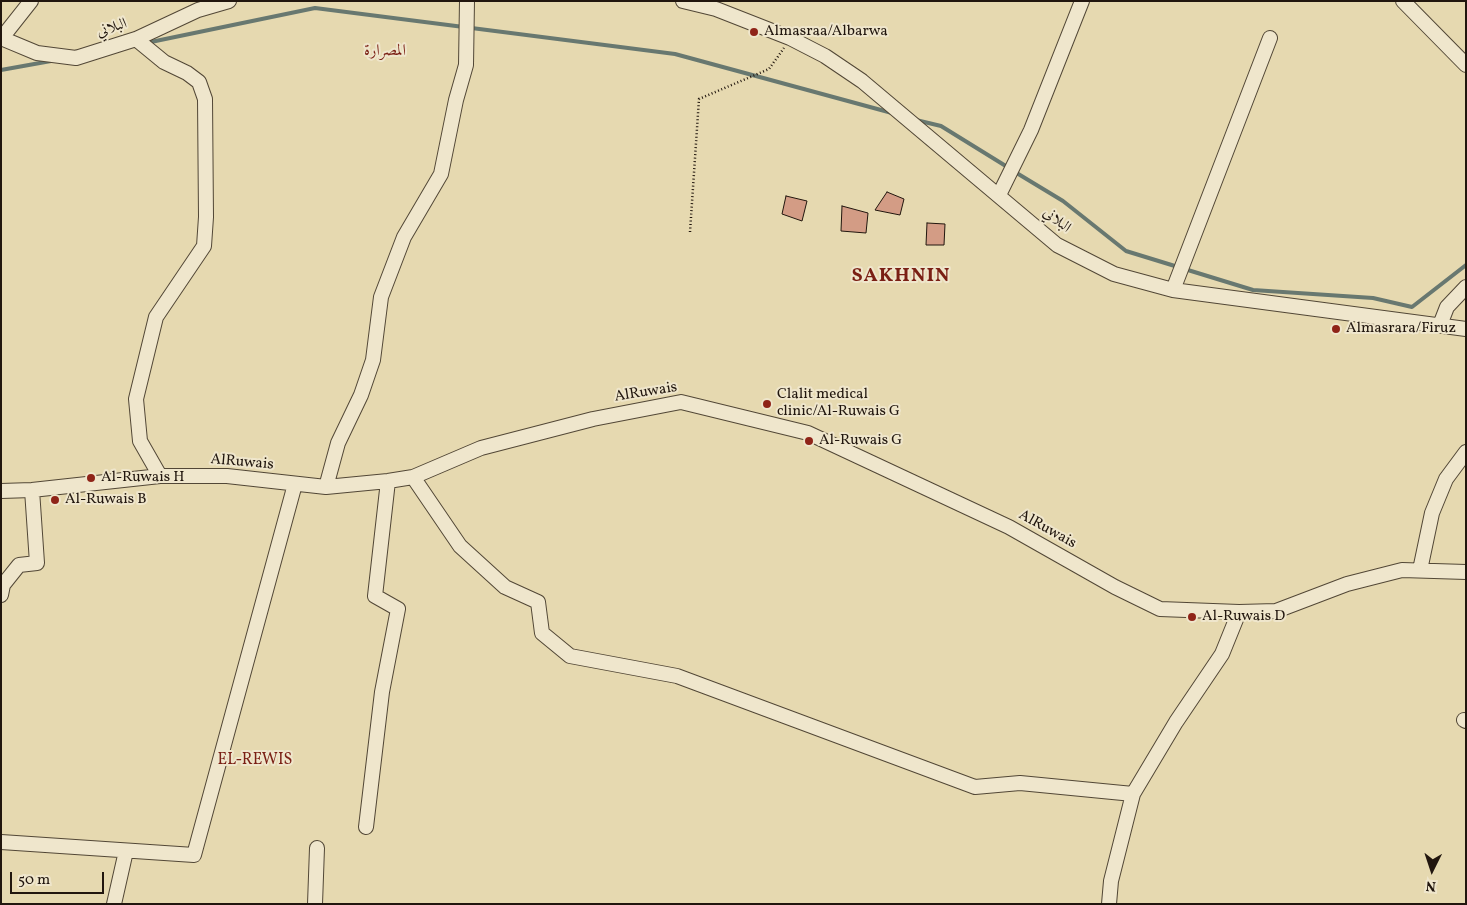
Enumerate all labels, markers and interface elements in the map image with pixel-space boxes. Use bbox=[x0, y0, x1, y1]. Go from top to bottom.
street label: البلاني bbox=[95, 16, 129, 42]
place label: Almasraa/Albarwa bbox=[764, 23, 888, 41]
marker: Almasraa/Albarwa bbox=[748, 26, 760, 38]
district label: المصرارة bbox=[364, 42, 406, 62]
street label: البلاني bbox=[1038, 204, 1074, 238]
district label: SAKHNIN bbox=[851, 265, 951, 289]
place label: Almasrara/Firuz bbox=[1346, 320, 1456, 338]
marker: Almasrara/Firuz bbox=[1330, 323, 1342, 335]
street label: AlRuwais bbox=[613, 379, 679, 407]
place label: Clalit medical clinic/Al-Ruwais G bbox=[777, 386, 900, 421]
marker: Clalit medical clinic/Al-Ruwais G bbox=[761, 398, 773, 410]
place label: Al-Ruwais G bbox=[819, 432, 902, 450]
marker: Al-Ruwais G bbox=[803, 435, 815, 447]
street label: AlRuwais bbox=[210, 451, 274, 475]
place label: Al-Ruwais H bbox=[101, 469, 184, 487]
marker: Al-Ruwais H bbox=[85, 472, 97, 484]
place label: Al-Ruwais B bbox=[65, 491, 147, 509]
marker: Al-Ruwais B bbox=[49, 494, 61, 506]
street label: AlRuwais bbox=[1015, 507, 1079, 553]
place label: Al-Ruwais D bbox=[1202, 608, 1285, 626]
marker: Al-Ruwais D bbox=[1186, 611, 1198, 623]
district label: EL-REWIS bbox=[213, 751, 297, 771]
north arrow bbox=[1407, 845, 1457, 895]
scale bar bbox=[12, 862, 106, 894]
text: 50 m bbox=[18, 870, 50, 891]
text: N bbox=[1425, 876, 1437, 895]

